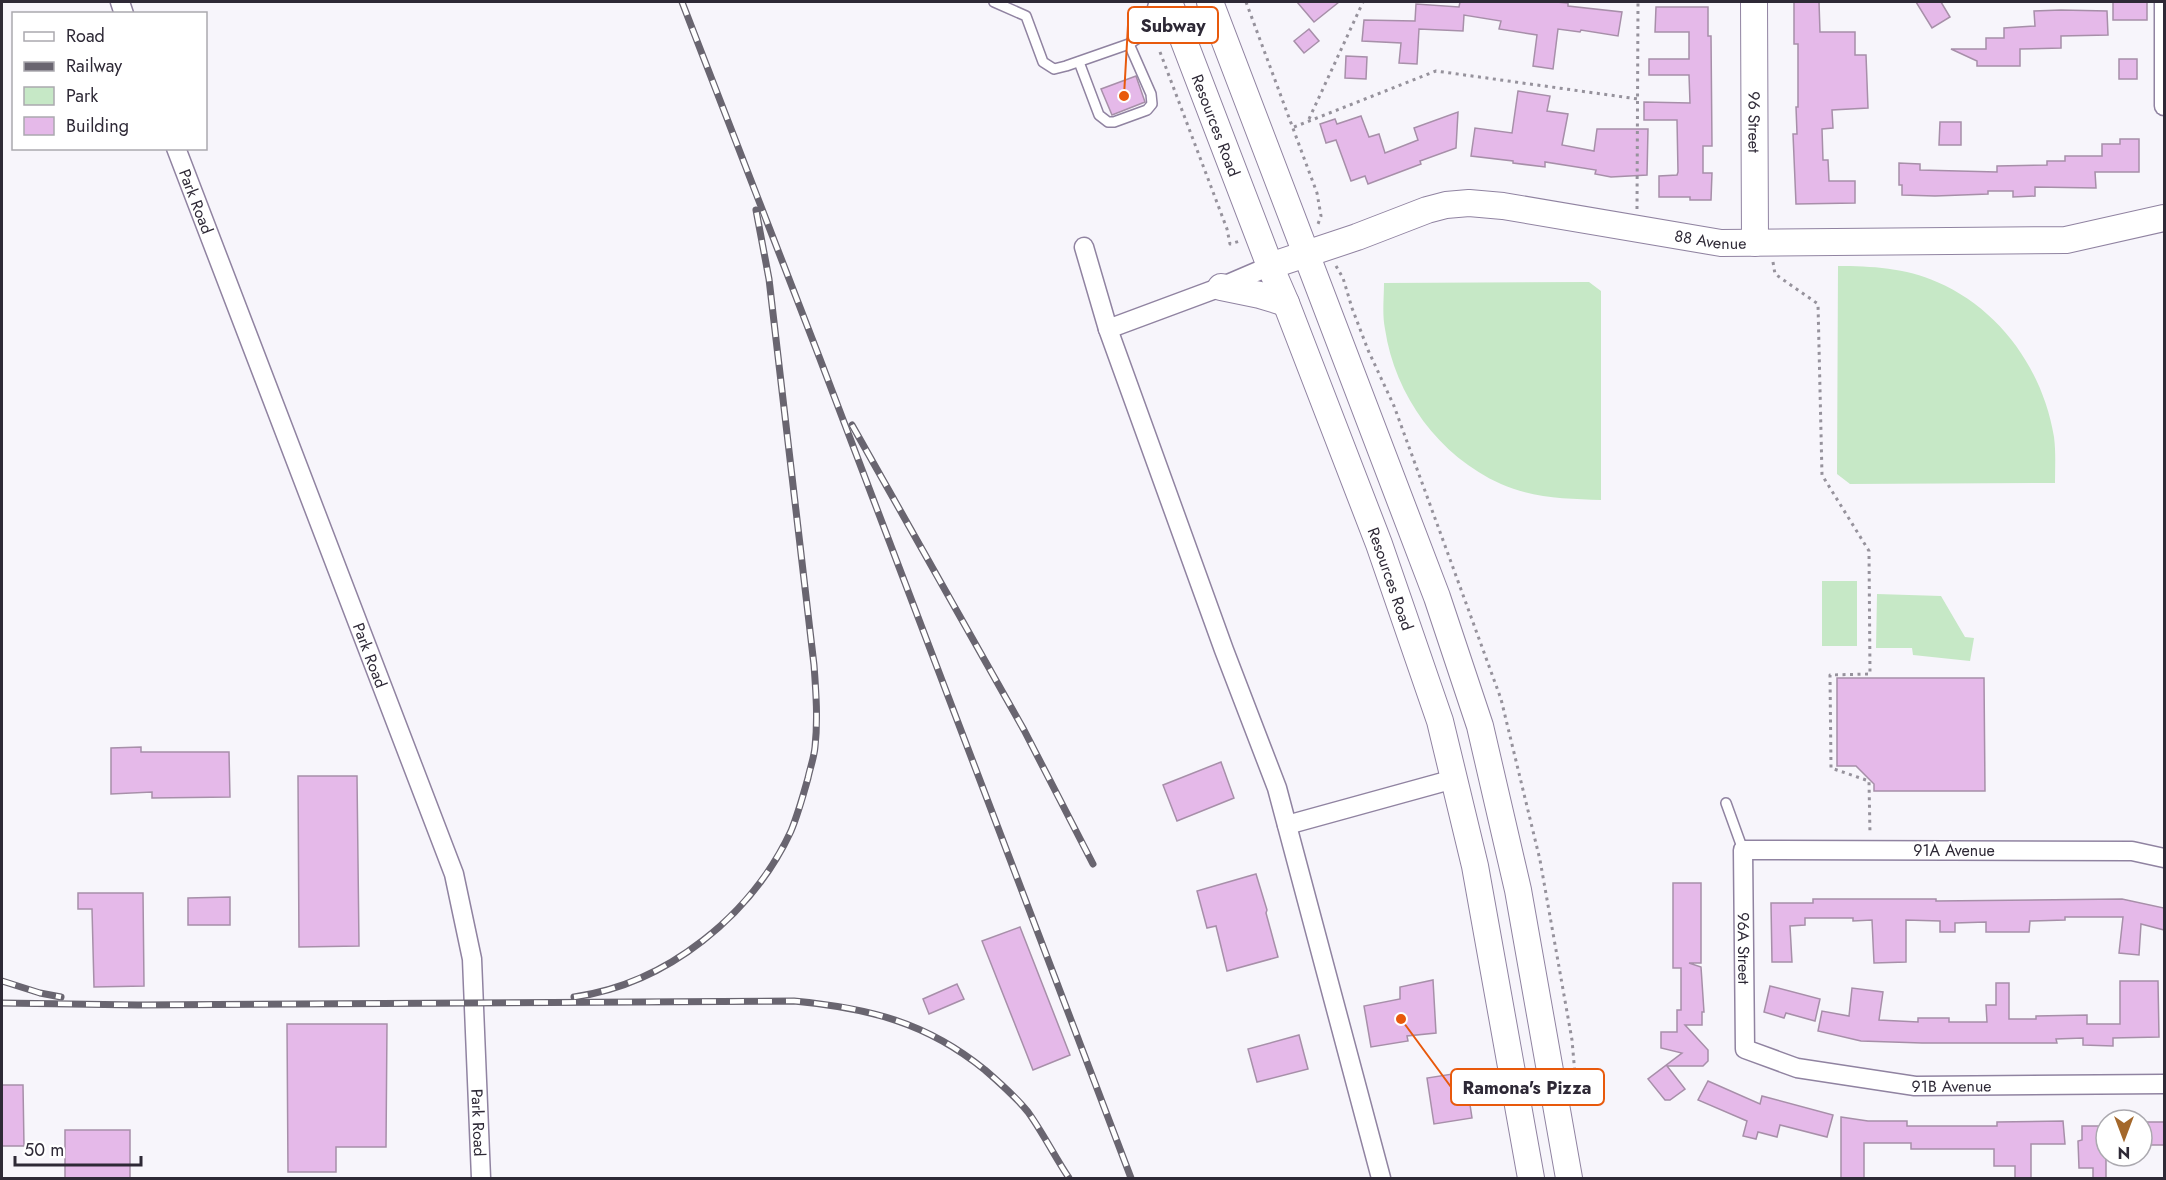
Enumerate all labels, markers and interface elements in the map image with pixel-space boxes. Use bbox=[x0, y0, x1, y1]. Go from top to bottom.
callout: Subway bbox=[1128, 7, 1218, 43]
legend bbox=[12, 12, 207, 150]
text: Subway bbox=[1140, 13, 1206, 39]
text: Road bbox=[66, 23, 105, 49]
text: Railway bbox=[66, 53, 122, 79]
street label: Resources Road bbox=[1186, 71, 1246, 180]
text: Park bbox=[66, 83, 98, 109]
street label: 96 Street bbox=[1743, 91, 1766, 153]
text: Building bbox=[66, 113, 129, 139]
street label: Park Road bbox=[174, 165, 219, 237]
street label: 88 Avenue bbox=[1673, 224, 1746, 254]
street label: Resources Road bbox=[1362, 524, 1419, 633]
street label: Park Road bbox=[347, 619, 393, 691]
street label: 91A Avenue bbox=[1913, 839, 1995, 862]
street label: 96A Street bbox=[1732, 912, 1756, 985]
callout: Ramona's Pizza bbox=[1451, 1069, 1604, 1105]
street label: 91B Avenue bbox=[1911, 1074, 1992, 1098]
text: Ramona's Pizza bbox=[1463, 1075, 1591, 1101]
street label: Park Road bbox=[466, 1088, 492, 1157]
north arrow bbox=[2094, 1108, 2154, 1168]
scale bar bbox=[15, 1129, 141, 1167]
text: 50 m bbox=[24, 1137, 64, 1163]
text: N bbox=[2118, 1141, 2130, 1164]

